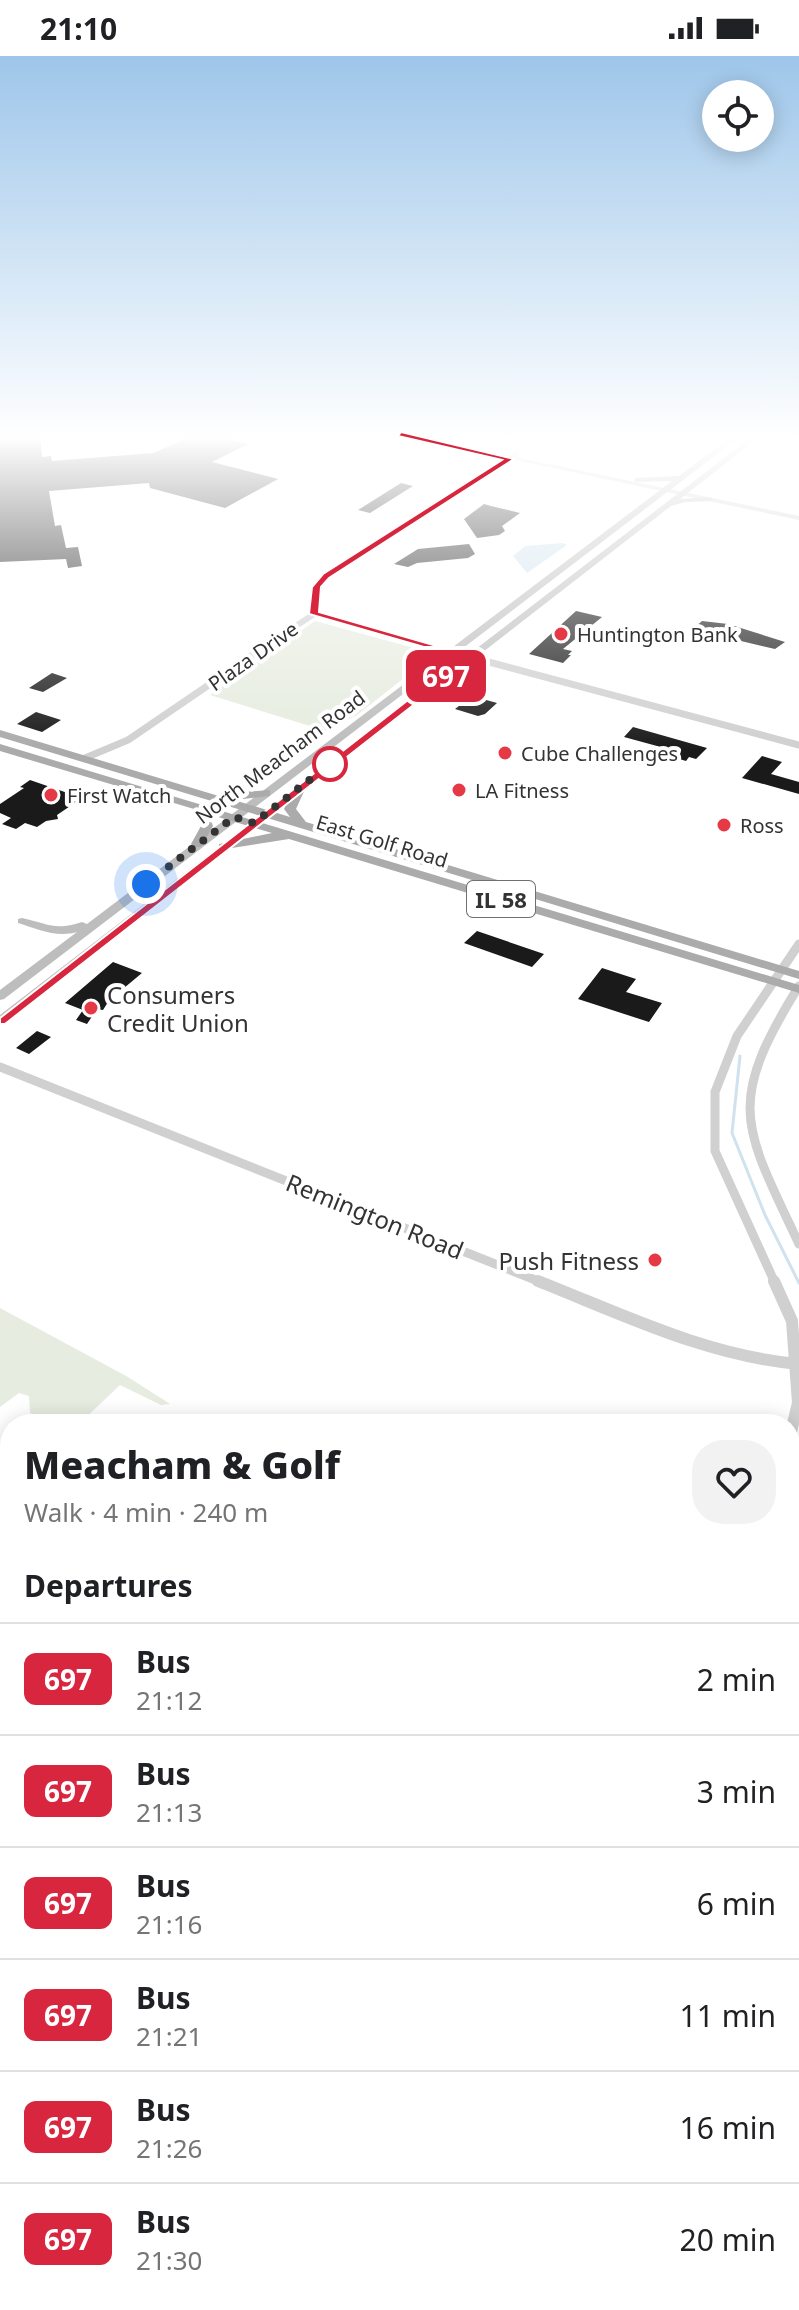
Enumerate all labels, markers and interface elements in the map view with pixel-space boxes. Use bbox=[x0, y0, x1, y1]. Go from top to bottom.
text: 21:10 bbox=[40, 8, 117, 49]
map controls bbox=[702, 80, 774, 152]
button: locate bbox=[702, 80, 774, 152]
street label: Plaza Drive bbox=[203, 615, 303, 697]
place label: Huntington Bank bbox=[577, 621, 738, 648]
marker: Huntington Bank bbox=[552, 625, 570, 643]
line badge: 697 bbox=[400, 650, 492, 702]
text: 697 bbox=[422, 657, 470, 695]
street label: North Meacham Road bbox=[190, 684, 370, 830]
place label: Cube Challenges bbox=[521, 740, 678, 767]
marker: Cube Challenges bbox=[496, 744, 514, 762]
unlabelled marker bbox=[313, 747, 347, 781]
place label: LA Fitness bbox=[475, 777, 569, 804]
marker: LA Fitness bbox=[450, 781, 468, 799]
place label: First Watch bbox=[67, 782, 171, 809]
marker: First Watch bbox=[42, 786, 60, 804]
street label: East Golf Road bbox=[313, 808, 451, 874]
place label: Ross bbox=[740, 812, 784, 839]
marker: Ross bbox=[715, 816, 733, 834]
your location bbox=[126, 864, 166, 904]
road number: IL 58 bbox=[467, 881, 535, 917]
place label: Consumers Credit Union bbox=[107, 978, 249, 1039]
marker: Consumers Credit Union bbox=[82, 999, 100, 1017]
street label: Remington Road bbox=[281, 1165, 469, 1267]
place label: Push Fitness bbox=[498, 1244, 639, 1277]
marker: Push Fitness bbox=[646, 1251, 664, 1269]
text: Meacham & Golf bbox=[24, 1438, 340, 1490]
button: heart bbox=[692, 1440, 776, 1524]
text: Walk · 4 min · 240 m bbox=[24, 1494, 268, 1530]
text: Departures bbox=[24, 1565, 193, 1606]
text: Bus bbox=[136, 1641, 191, 1682]
text: 2 min bbox=[697, 1659, 776, 1700]
text: 697 bbox=[44, 1660, 92, 1698]
text: 21:12 bbox=[136, 1682, 202, 1718]
text: Bus bbox=[136, 1753, 191, 1794]
text: 3 min bbox=[697, 1771, 776, 1812]
text: 697 bbox=[44, 1772, 92, 1810]
text: 21:13 bbox=[136, 1794, 202, 1830]
text: Bus bbox=[136, 1865, 191, 1906]
text: 6 min bbox=[697, 1883, 776, 1924]
text: 697 bbox=[44, 1884, 92, 1922]
text: 21:16 bbox=[136, 1906, 202, 1942]
text: Bus bbox=[136, 1977, 191, 2018]
text: 11 min bbox=[680, 1995, 776, 2036]
text: 697 bbox=[44, 1996, 92, 2034]
text: 21:21 bbox=[136, 2018, 202, 2054]
text: Bus bbox=[136, 2089, 191, 2130]
text: 16 min bbox=[680, 2107, 776, 2148]
text: 697 bbox=[44, 2108, 92, 2146]
text: 21:26 bbox=[136, 2130, 202, 2166]
text: Bus bbox=[136, 2201, 191, 2242]
text: 20 min bbox=[680, 2219, 776, 2260]
text: 697 bbox=[44, 2220, 92, 2258]
text: 21:30 bbox=[136, 2242, 202, 2278]

